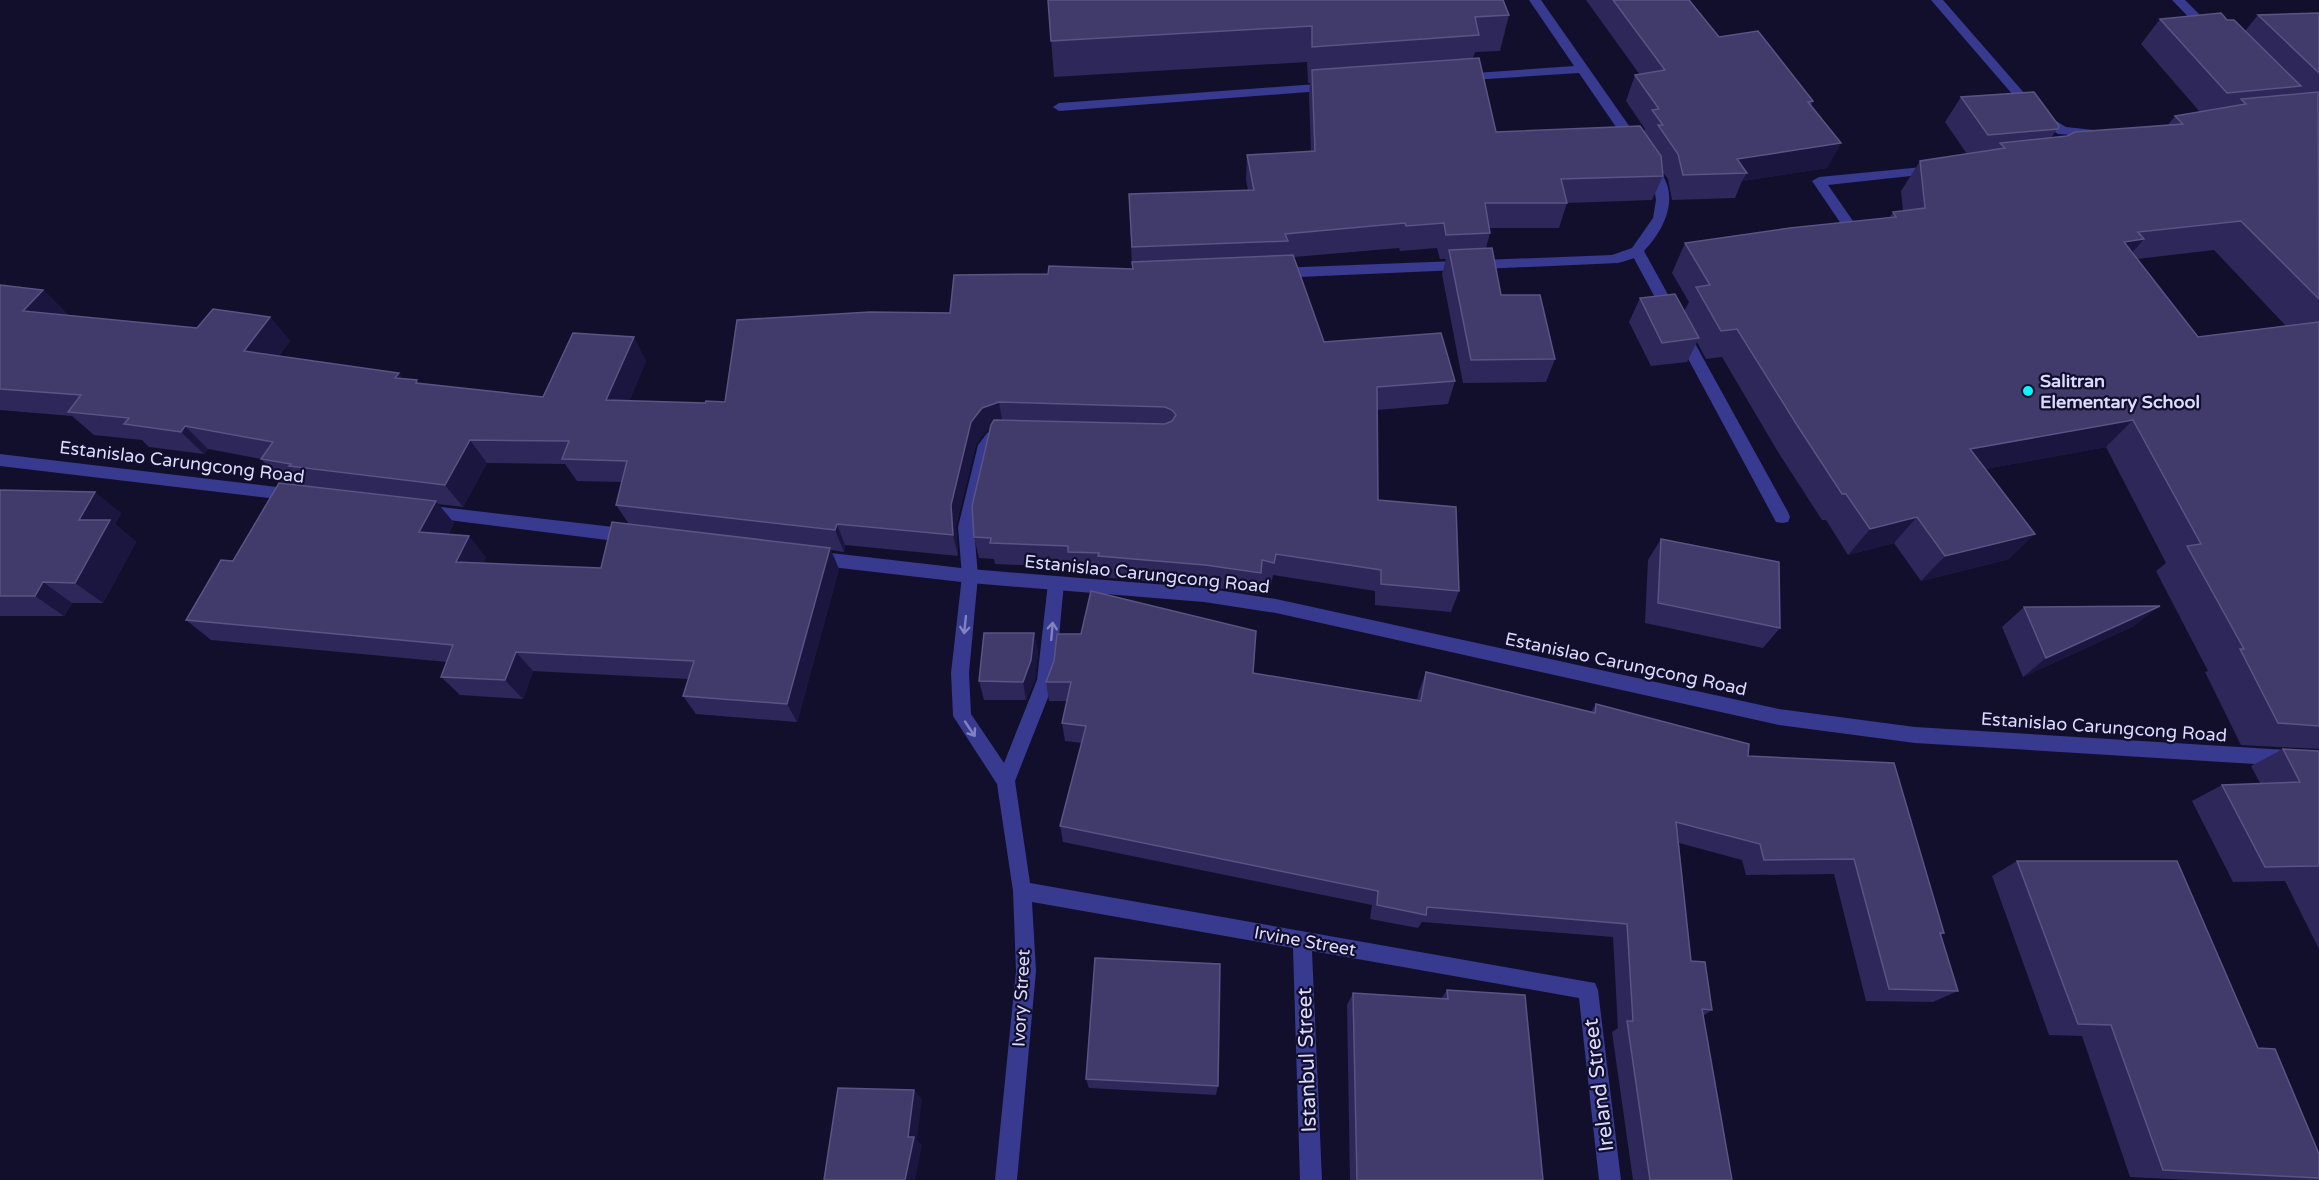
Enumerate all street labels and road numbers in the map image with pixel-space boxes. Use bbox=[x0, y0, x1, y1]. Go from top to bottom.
street label: Estanislao Carungcong Road bbox=[58, 436, 306, 488]
street label: Estanislao Carungcong Road bbox=[1023, 550, 1271, 598]
street label: Estanislao Carungcong Road bbox=[1503, 628, 1749, 700]
street label: Estanislao Carungcong Road bbox=[1980, 707, 2228, 747]
street label: Irvine Street bbox=[1252, 921, 1358, 961]
street label: Ivory Street bbox=[1007, 948, 1035, 1048]
street label: Istanbul Street bbox=[1292, 987, 1322, 1133]
street label: Ireland Street bbox=[1578, 1017, 1620, 1153]

